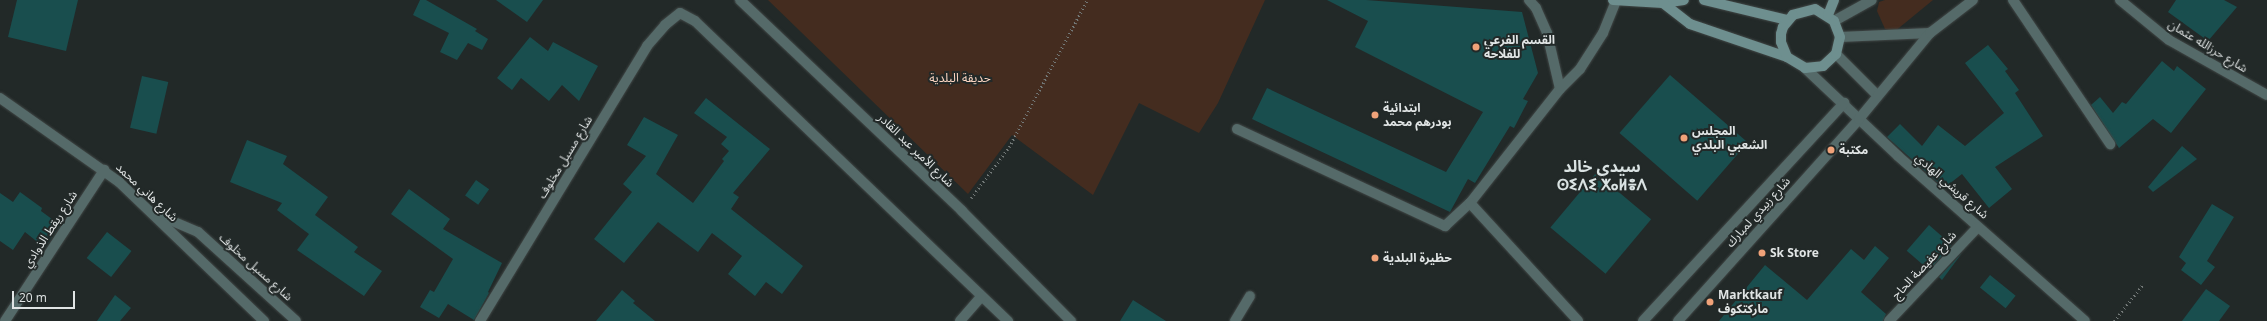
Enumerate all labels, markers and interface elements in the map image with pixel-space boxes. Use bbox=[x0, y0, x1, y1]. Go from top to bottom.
street label: شارع حرزالله عثمان bbox=[2166, 17, 2250, 75]
place label: القسم الفرعي للفلاحة bbox=[1484, 33, 1555, 61]
marker: القسم الفرعي للفلاحة bbox=[1471, 42, 1481, 52]
park label: حديقة البلدية bbox=[929, 71, 991, 85]
place label: ابتدائية بودرهم محمد bbox=[1383, 101, 1452, 129]
street label: شارع الأمير عبد القادر bbox=[875, 110, 957, 190]
marker: ابتدائية بودرهم محمد bbox=[1370, 110, 1380, 120]
street label: شارع مسبل مخلوف bbox=[535, 113, 595, 201]
place label: المجلس الشعبي البلدي bbox=[1692, 124, 1767, 152]
marker: المجلس الشعبي البلدي bbox=[1679, 133, 1689, 143]
place label: مكتبة bbox=[1839, 143, 1868, 157]
marker: مكتبة bbox=[1826, 145, 1836, 155]
street label: شارع قريشي الهادي bbox=[1912, 150, 1992, 222]
district label: سيدي خالد ⵙⵉⴷⵉ ⵅⴰⵍⴻⴷ bbox=[1557, 156, 1647, 194]
street label: شارع هاني محمد bbox=[113, 160, 181, 224]
street label: شارع زبيدي لمبارك bbox=[1723, 174, 1793, 250]
street label: شارع ريقط الذوادي bbox=[20, 188, 80, 270]
street label: شارع عفيصة الحاج bbox=[1889, 228, 1959, 302]
street label: شارع مسبل مخلوف bbox=[216, 230, 296, 304]
place label: Sk Store bbox=[1770, 246, 1819, 260]
marker: Sk Store bbox=[1757, 248, 1767, 258]
place label: حظيرة البلدية bbox=[1383, 251, 1452, 265]
marker: حظيرة البلدية bbox=[1370, 253, 1380, 263]
scale bar bbox=[14, 283, 77, 309]
place label: Marktkauf ماركتكوف bbox=[1718, 288, 1782, 316]
text: 20 m bbox=[19, 289, 47, 306]
marker: Marktkauf ماركتكوف bbox=[1705, 297, 1715, 307]

